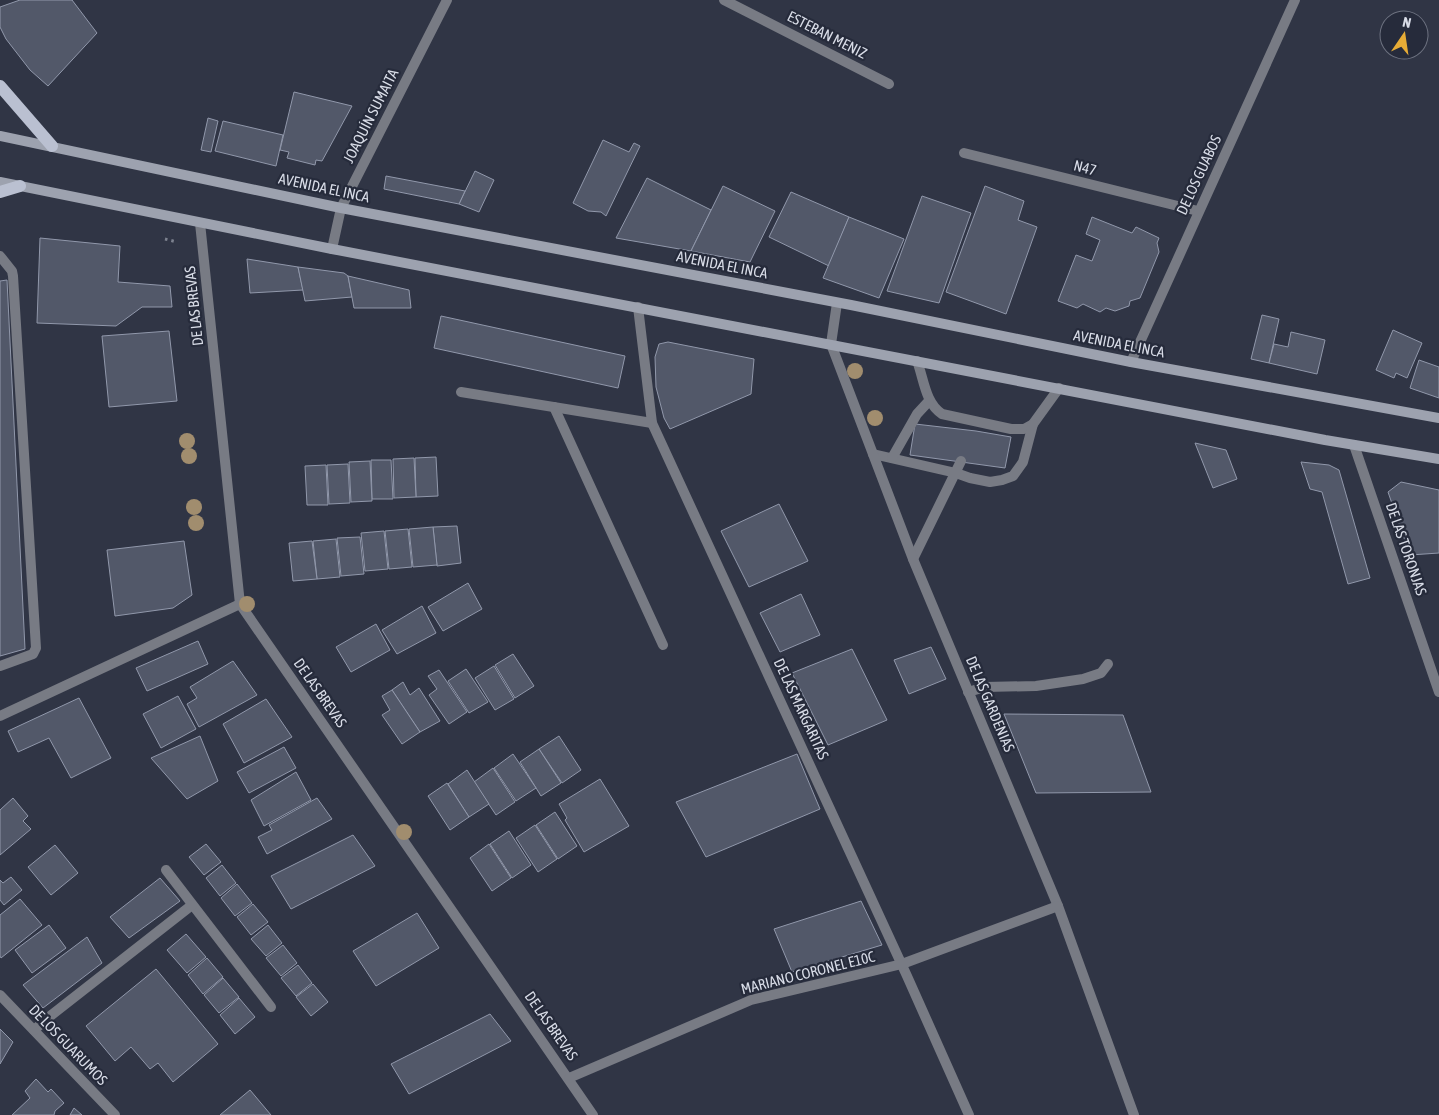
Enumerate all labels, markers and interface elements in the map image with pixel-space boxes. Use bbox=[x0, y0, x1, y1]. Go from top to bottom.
street label: ESTEBAN MENIZ bbox=[785, 7, 870, 62]
north arrow bbox=[1379, 10, 1429, 60]
text: N bbox=[1401, 14, 1413, 31]
street label: JOAQUÍN SUMAITA bbox=[340, 65, 402, 166]
street label: DE LOS GUABOS bbox=[1173, 132, 1224, 217]
street label: N47 bbox=[1072, 156, 1098, 179]
street label: AVENIDA EL INCA bbox=[277, 170, 372, 206]
street label: AVENIDA EL INCA bbox=[675, 247, 770, 282]
street label: DE LAS BREVAS bbox=[181, 265, 206, 347]
street label: AVENIDA EL INCA bbox=[1072, 326, 1167, 361]
street label: DE LAS TORONJAS bbox=[1383, 500, 1430, 597]
street label: DE LAS GARDENIAS bbox=[963, 653, 1018, 754]
street label: DE LAS BREVAS bbox=[290, 655, 350, 730]
street label: DE LAS MARGARITAS bbox=[771, 656, 832, 762]
street label: MARIANO CORONEL E10C bbox=[739, 948, 877, 997]
street label: DE LAS BREVAS bbox=[521, 988, 581, 1063]
street label: DE LOS GUARUMOS bbox=[26, 1001, 111, 1088]

